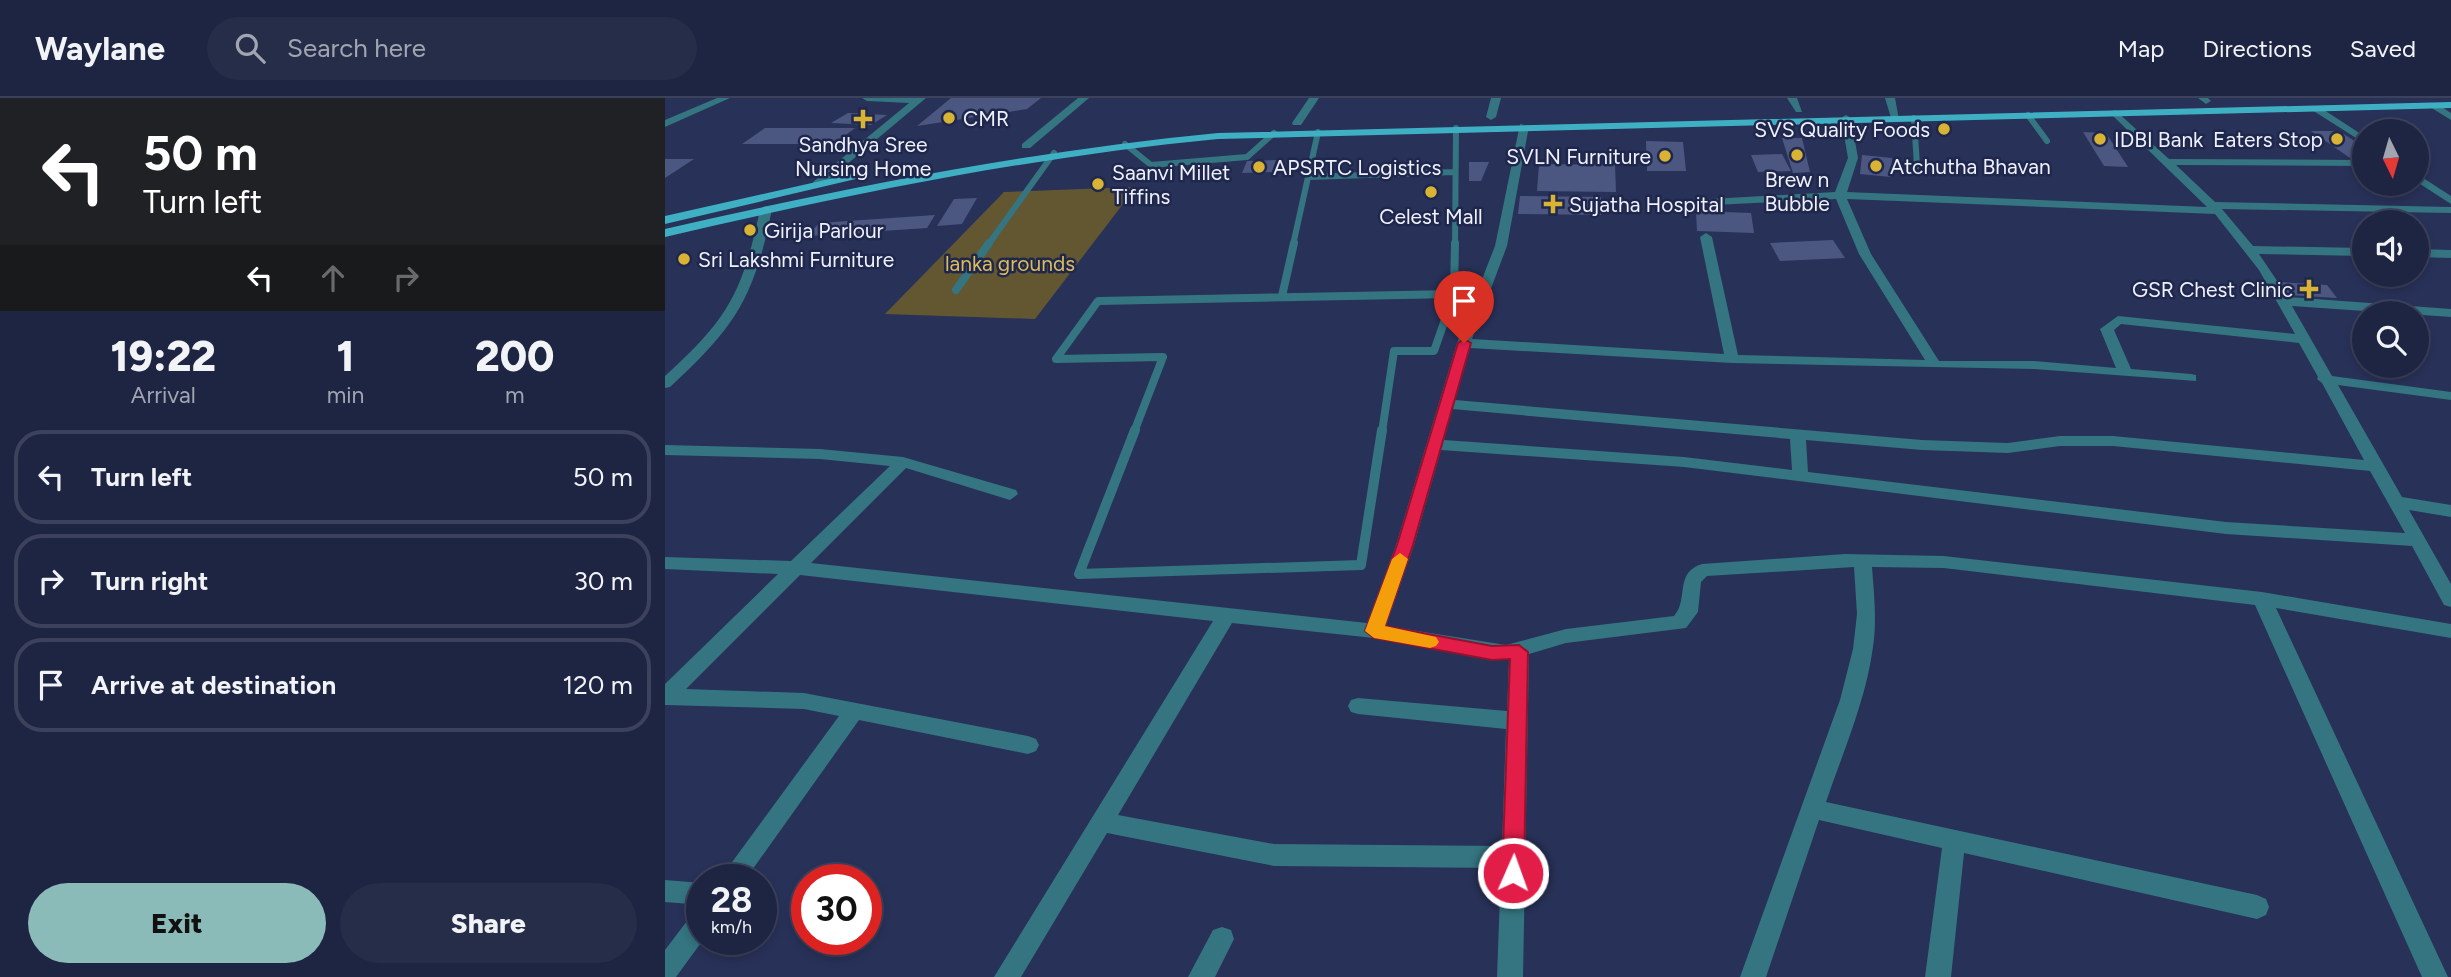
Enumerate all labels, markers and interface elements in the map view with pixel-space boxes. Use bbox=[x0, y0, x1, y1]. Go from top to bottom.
search box bbox=[207, 17, 697, 80]
text: Waylane bbox=[35, 29, 165, 68]
icon: search bbox=[231, 29, 269, 67]
text: Search here bbox=[287, 32, 426, 64]
text: Map bbox=[2118, 34, 2164, 63]
text: Directions bbox=[2202, 34, 2312, 63]
text: Saved bbox=[2350, 34, 2416, 63]
place label: CMR bbox=[963, 106, 1009, 131]
marker: Sandhya Sree Nursing Home bbox=[853, 109, 873, 129]
marker: CMR bbox=[941, 110, 957, 126]
place label: SVS Quality Foods bbox=[1754, 117, 1930, 142]
north arrow bbox=[2352, 119, 2429, 196]
map controls bbox=[2352, 119, 2429, 378]
marker: SVS Quality Foods bbox=[1936, 121, 1952, 137]
text: 50 m bbox=[143, 123, 258, 182]
icon: left bbox=[28, 126, 119, 217]
place label: IDBI Bank bbox=[2114, 127, 2204, 152]
place label: Eaters Stop bbox=[2213, 127, 2323, 152]
marker: IDBI Bank bbox=[2092, 131, 2108, 147]
marker: Eaters Stop bbox=[2329, 131, 2345, 147]
place label: Sandhya Sree Nursing Home bbox=[795, 132, 931, 181]
place label: SVLN Furniture bbox=[1506, 144, 1651, 169]
marker: Brew n Bubble bbox=[1789, 147, 1805, 163]
marker: SVLN Furniture bbox=[1657, 148, 1673, 164]
place label: Atchutha Bhavan bbox=[1890, 154, 2051, 179]
place label: APSRTC Logistics bbox=[1273, 155, 1441, 180]
marker: Atchutha Bhavan bbox=[1868, 158, 1884, 174]
marker: APSRTC Logistics bbox=[1251, 159, 1267, 175]
place label: Saanvi Millet Tiffins bbox=[1112, 160, 1230, 209]
place label: Brew n Bubble bbox=[1764, 167, 1830, 216]
marker: Saanvi Millet Tiffins bbox=[1090, 176, 1106, 192]
text: Turn left bbox=[143, 183, 262, 221]
marker: Celest Mall bbox=[1423, 184, 1439, 200]
place label: Sujatha Hospital bbox=[1569, 192, 1724, 217]
marker: Sujatha Hospital bbox=[1543, 194, 1563, 214]
place label: Celest Mall bbox=[1379, 204, 1483, 229]
button: sound bbox=[2352, 210, 2429, 287]
place label: Girija Parlour bbox=[764, 218, 884, 243]
marker: Girija Parlour bbox=[742, 222, 758, 238]
place label: Sri Lakshmi Furniture bbox=[698, 247, 894, 272]
marker: Sri Lakshmi Furniture bbox=[676, 251, 692, 267]
park label: lanka grounds bbox=[945, 251, 1075, 276]
icon: left bbox=[241, 259, 279, 297]
icon: ahead bbox=[314, 259, 352, 297]
icon: right bbox=[387, 259, 425, 297]
pin bbox=[1434, 271, 1494, 343]
place label: GSR Chest Clinic bbox=[2132, 277, 2293, 302]
marker: GSR Chest Clinic bbox=[2299, 279, 2319, 299]
icon: arrive bbox=[1445, 282, 1483, 320]
button: search bbox=[2352, 301, 2429, 378]
text: 19:22 bbox=[111, 331, 216, 382]
text: 1 bbox=[337, 331, 354, 382]
text: 200 bbox=[475, 331, 554, 382]
text: Arrival bbox=[131, 381, 196, 409]
text: min bbox=[327, 381, 364, 409]
text: m bbox=[505, 381, 524, 409]
icon: left bbox=[32, 458, 70, 496]
text: Turn left bbox=[91, 461, 192, 493]
text: 50 m bbox=[573, 461, 633, 493]
icon: right bbox=[32, 562, 70, 600]
text: Turn right bbox=[91, 565, 208, 597]
text: 30 m bbox=[574, 565, 633, 597]
icon: arrive bbox=[32, 666, 70, 704]
text: Arrive at destination bbox=[91, 669, 336, 701]
text: 120 m bbox=[563, 669, 633, 701]
position arrow bbox=[1476, 836, 1550, 910]
speed limit sign: 30 bbox=[791, 864, 882, 955]
text: 28 bbox=[711, 879, 752, 921]
button: Exit bbox=[28, 883, 326, 963]
button: Share bbox=[340, 883, 637, 963]
text: km/h bbox=[711, 916, 752, 938]

